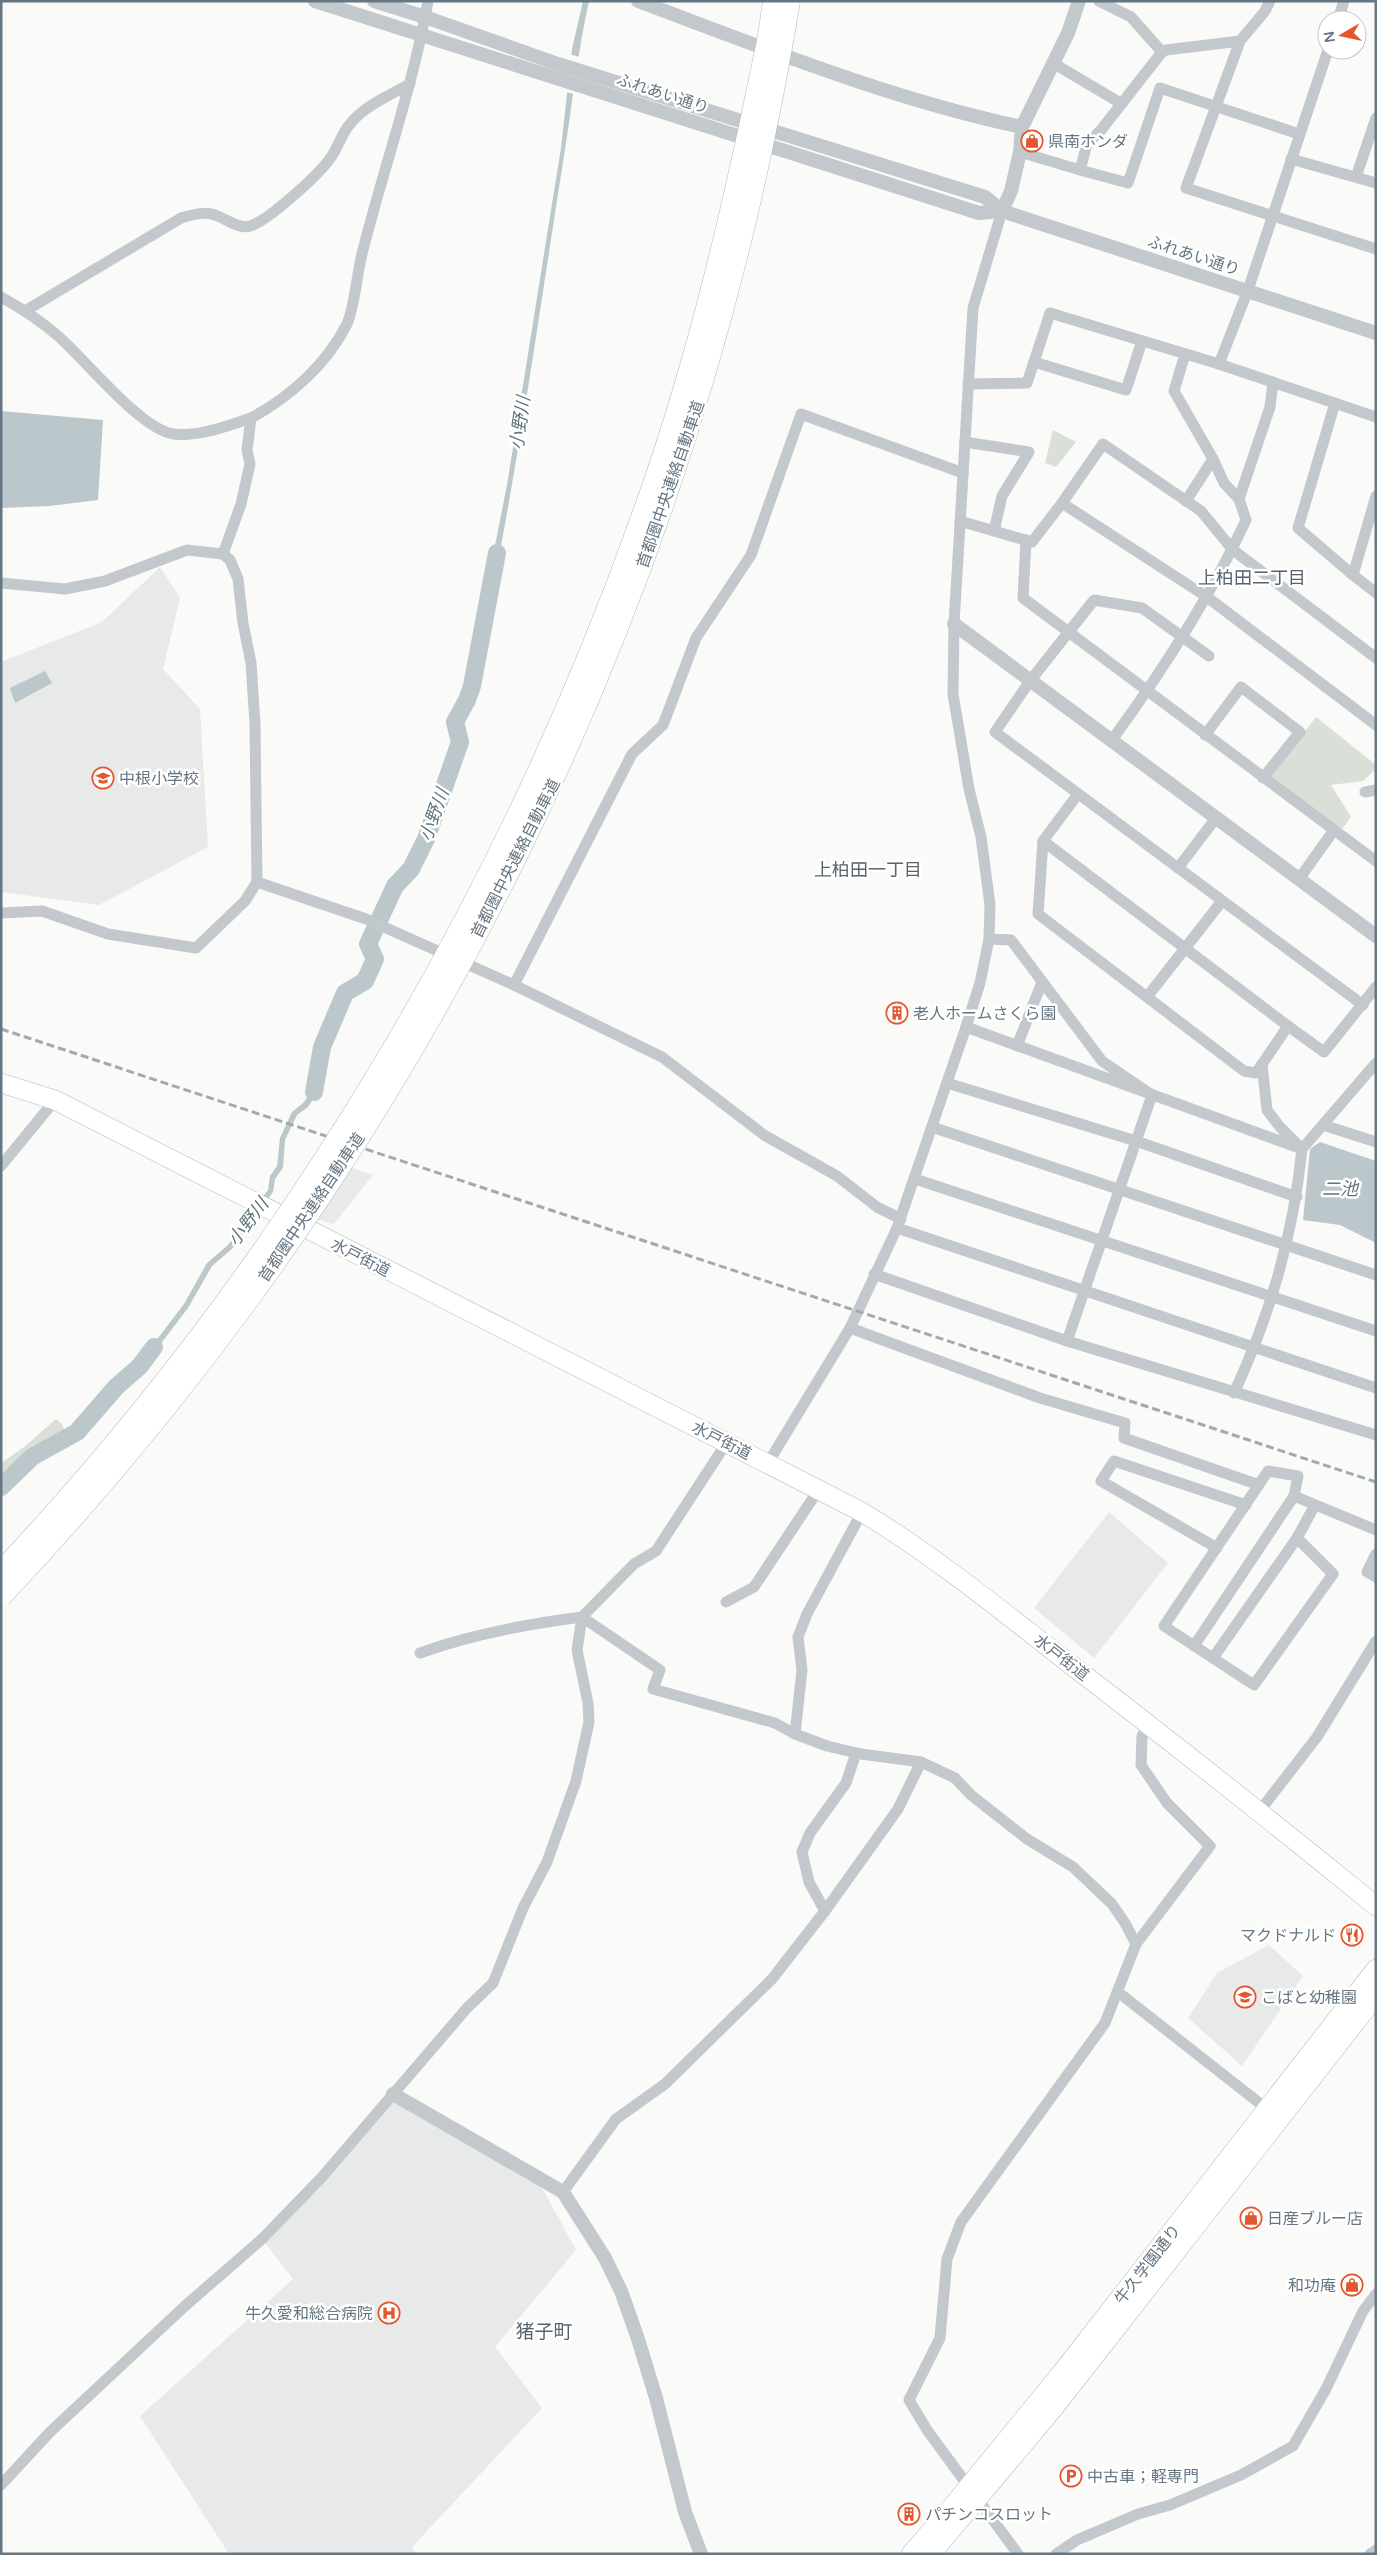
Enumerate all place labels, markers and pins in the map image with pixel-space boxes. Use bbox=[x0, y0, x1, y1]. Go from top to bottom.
shop icon: 県南ホンダ bbox=[1020, 129, 1044, 153]
place label: 県南ホンダ bbox=[1048, 132, 1128, 152]
school or university icon: 中根小学校 bbox=[91, 766, 115, 790]
place label: 中根小学校 bbox=[119, 769, 199, 789]
building icon: 老人ホームさくら園 bbox=[885, 1001, 909, 1025]
place label: 老人ホームさくら園 bbox=[913, 1004, 1057, 1024]
restaurant icon: マクドナルド bbox=[1340, 1923, 1364, 1947]
place label: マクドナルド bbox=[1240, 1926, 1336, 1946]
school or university icon: こばと幼稚園 bbox=[1233, 1985, 1257, 2009]
place label: こばと幼稚園 bbox=[1261, 1988, 1357, 2008]
shop icon: 日産ブルー店 bbox=[1239, 2206, 1263, 2230]
place label: 日産ブルー店 bbox=[1267, 2209, 1363, 2229]
shop icon: 和功庵 bbox=[1340, 2273, 1364, 2297]
place label: 和功庵 bbox=[1288, 2276, 1336, 2296]
hospital icon: 牛久愛和総合病院 bbox=[377, 2301, 401, 2325]
place label: 牛久愛和総合病院 bbox=[245, 2304, 373, 2324]
parking icon: 中古車；軽専門 bbox=[1059, 2464, 1083, 2488]
place label: 中古車；軽専門 bbox=[1087, 2467, 1199, 2487]
building icon: パチンコスロット bbox=[897, 2502, 921, 2526]
place label: パチンコスロット bbox=[925, 2505, 1053, 2525]

